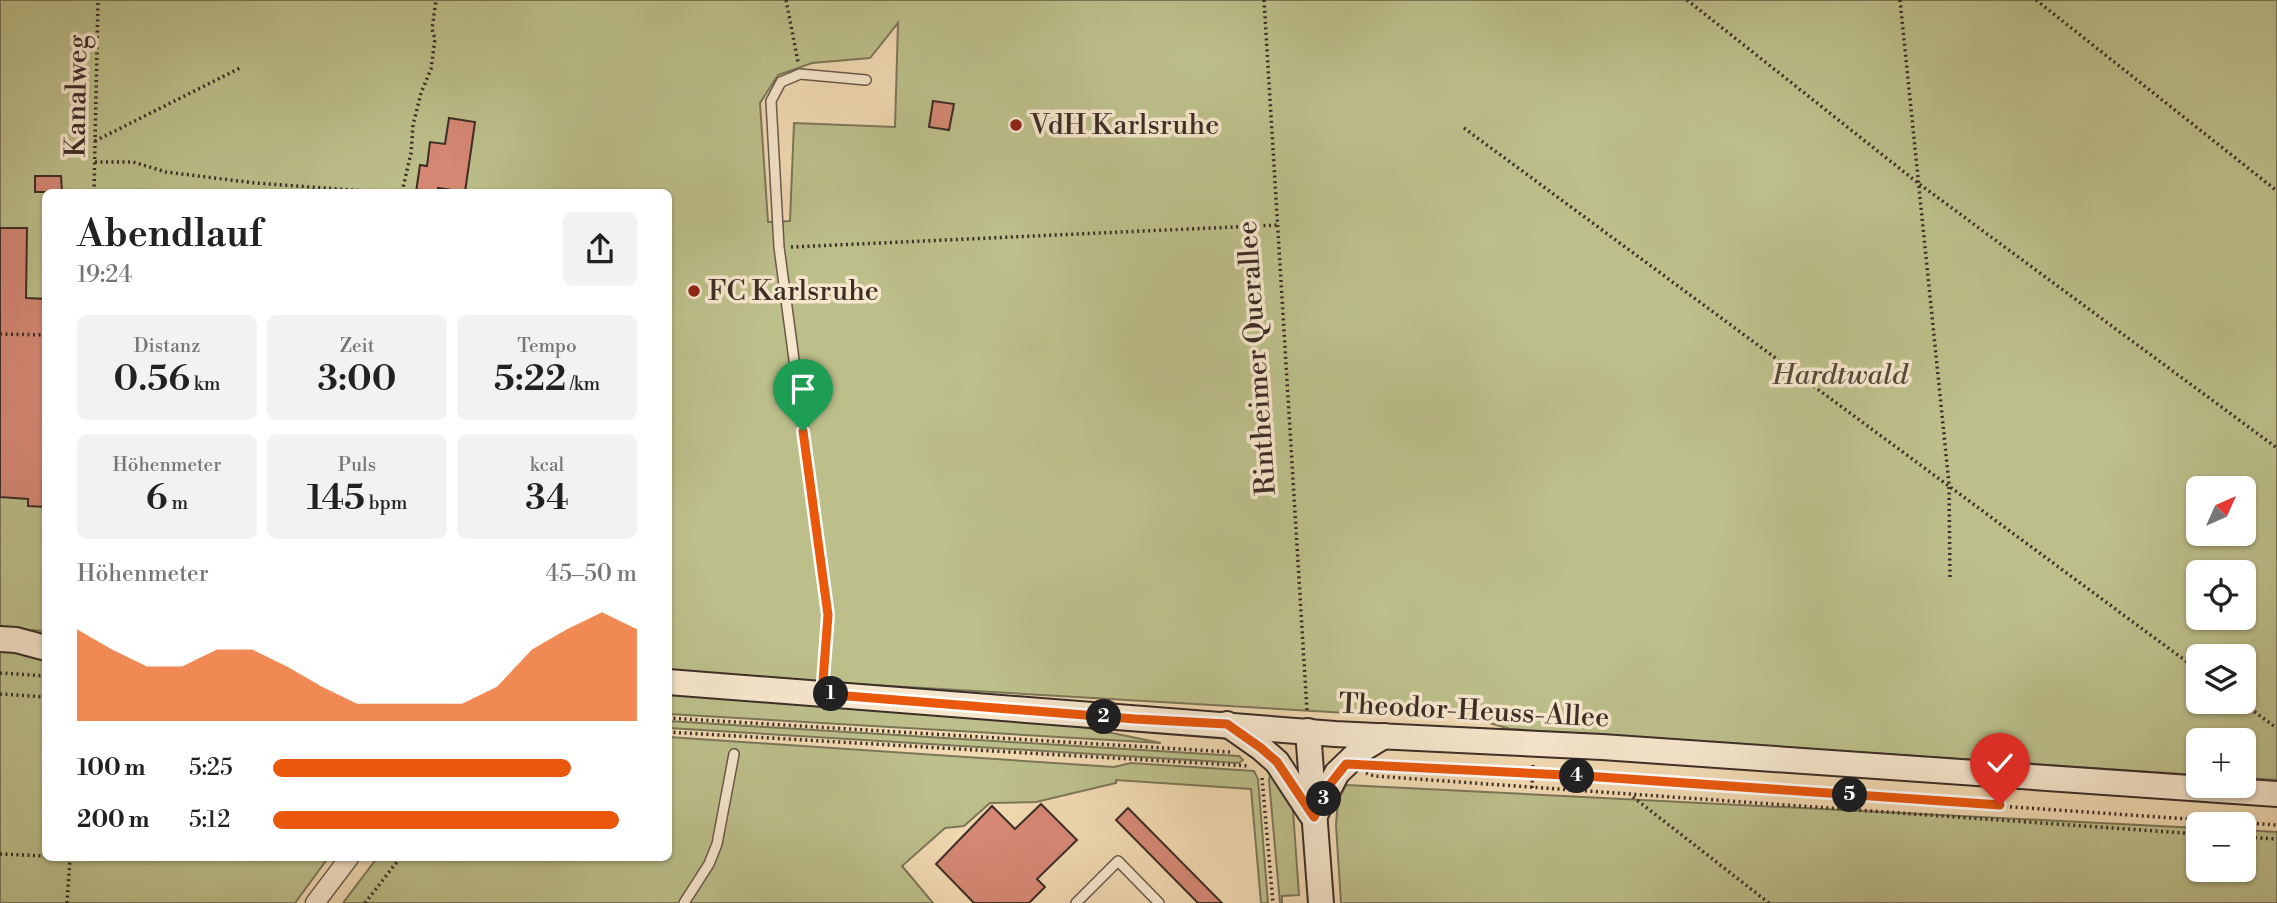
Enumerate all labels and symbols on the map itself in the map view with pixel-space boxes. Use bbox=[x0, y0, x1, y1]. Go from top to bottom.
street label: Kanalweg bbox=[58, 34, 96, 158]
place label: VdH Karlsruhe bbox=[1029, 108, 1219, 143]
marker: VdH Karlsruhe bbox=[1008, 117, 1024, 133]
street label: Rintheimer Querallee bbox=[1230, 220, 1284, 496]
place label: FC Karlsruhe bbox=[708, 274, 879, 309]
marker: FC Karlsruhe bbox=[686, 283, 702, 299]
park label: Hardtwald bbox=[1771, 358, 1909, 393]
pin bbox=[773, 359, 833, 431]
north arrow bbox=[2186, 476, 2256, 546]
pin: 1 bbox=[814, 676, 848, 712]
street label: Theodor-Heuss-Allee bbox=[1338, 686, 1610, 736]
pin: 2 bbox=[1086, 700, 1122, 734]
pin bbox=[1970, 733, 2030, 805]
pin: 4 bbox=[1560, 758, 1594, 794]
pin: 5 bbox=[1832, 778, 1868, 812]
pin: 3 bbox=[1306, 782, 1342, 816]

